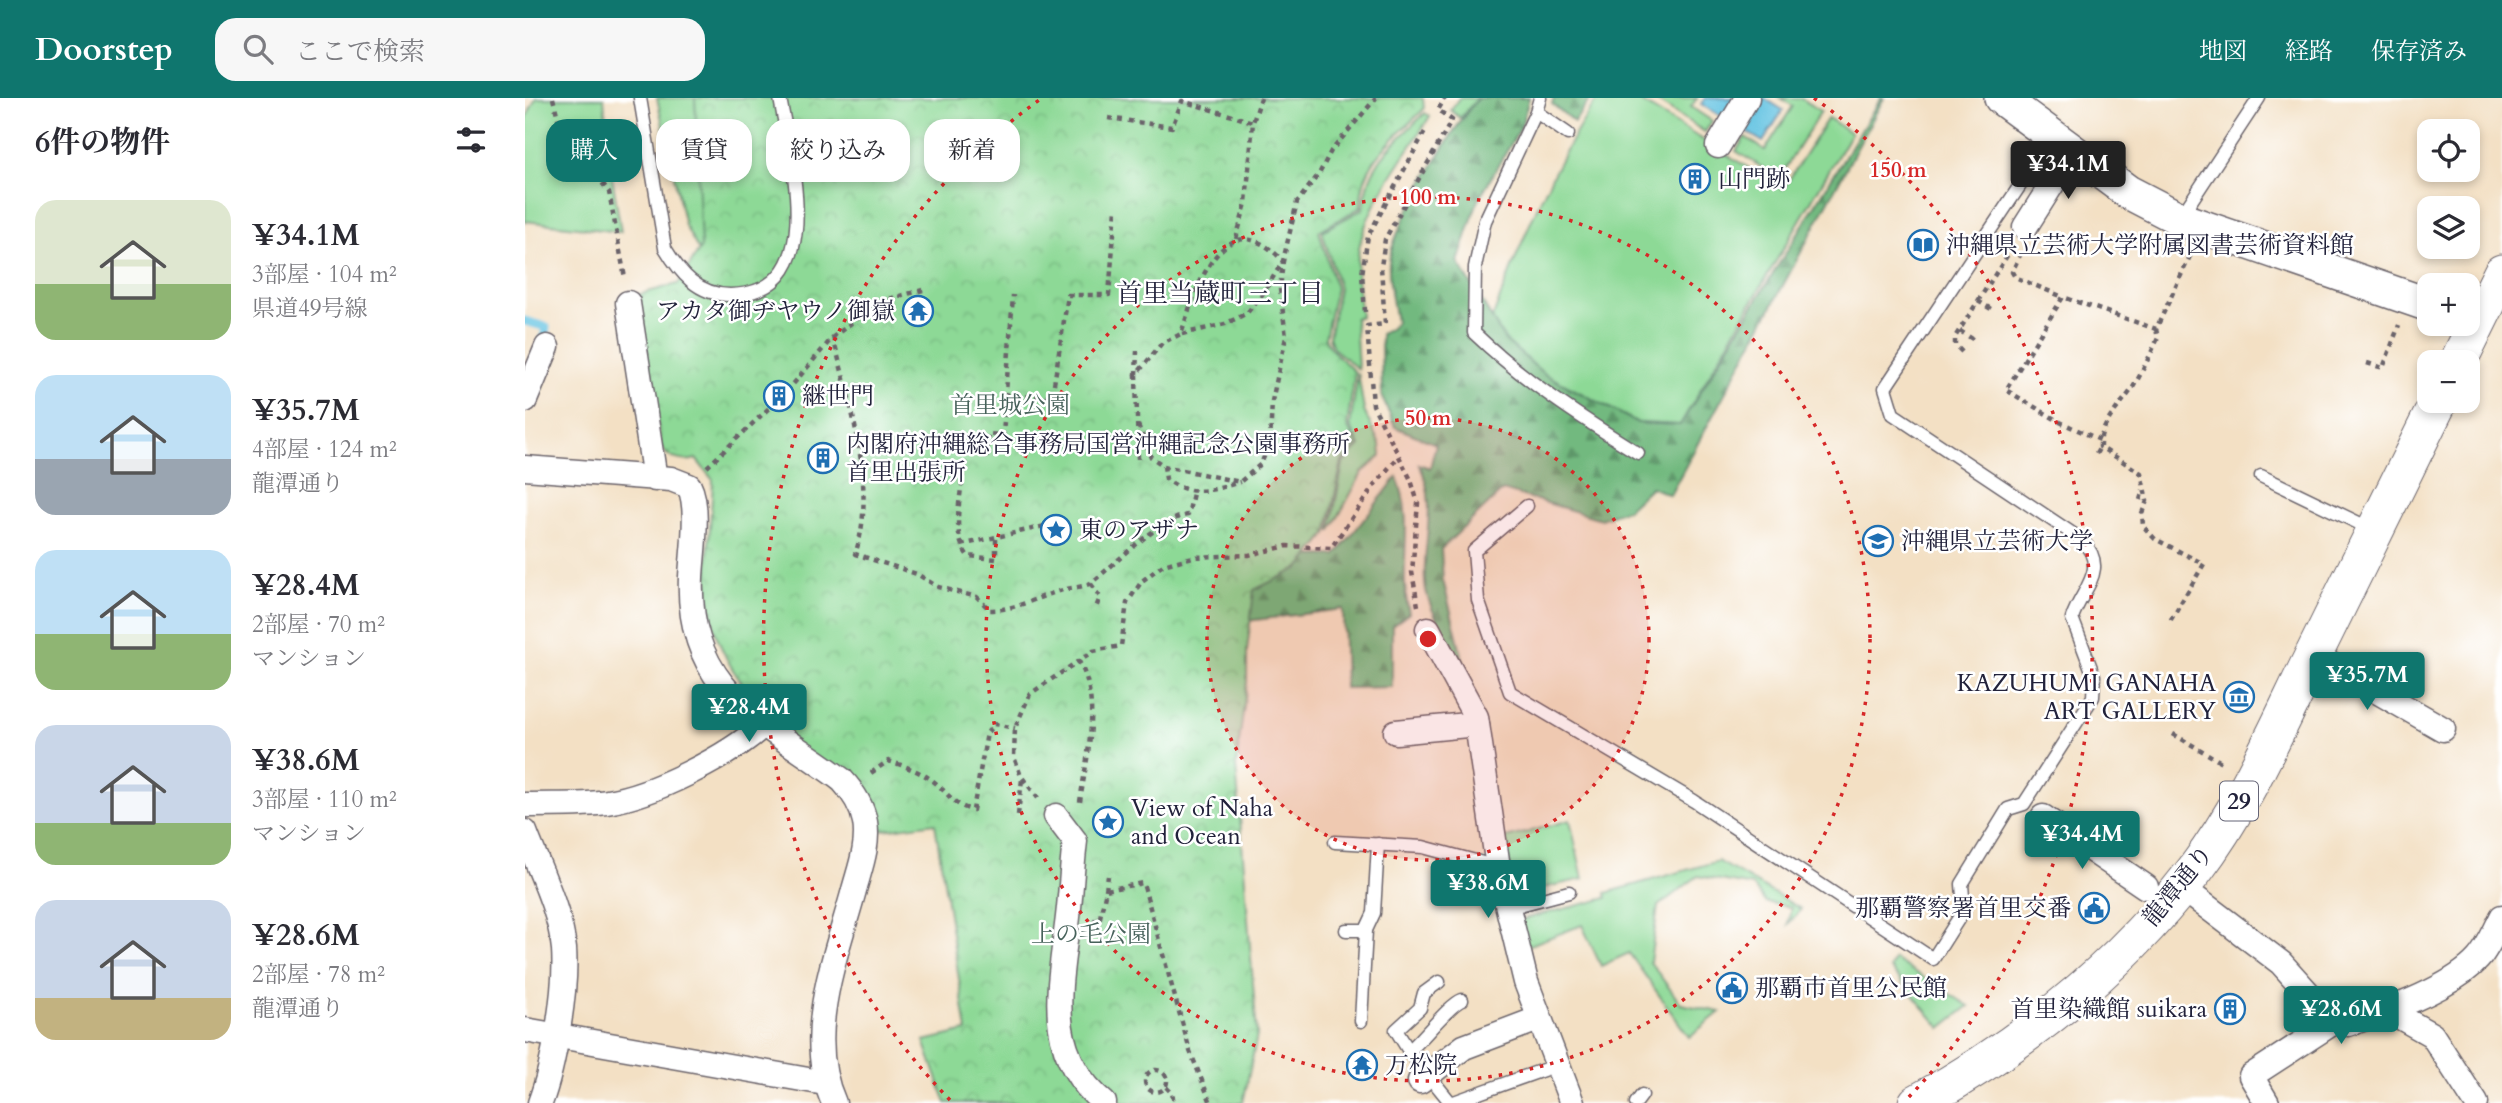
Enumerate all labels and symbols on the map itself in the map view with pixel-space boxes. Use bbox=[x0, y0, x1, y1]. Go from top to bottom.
pin: ¥34.1M bbox=[2011, 141, 2125, 201]
text: 150 m bbox=[1869, 156, 1927, 185]
building icon: 山門跡 bbox=[1678, 162, 1712, 196]
place label: 山門跡 bbox=[1718, 163, 1790, 196]
text: 100 m bbox=[1399, 183, 1457, 212]
library icon: 沖縄県立芸術大学附属図書芸術資料館 bbox=[1906, 228, 1940, 262]
place label: 沖縄県立芸術大学附属図書芸術資料館 bbox=[1946, 229, 2354, 262]
district label: 首里当蔵町三丁目 bbox=[1116, 276, 1324, 311]
temple icon: アカタ御ヂヤウノ御嶽 bbox=[901, 294, 935, 328]
place label: アカタ御ヂヤウノ御嶽 bbox=[656, 295, 895, 328]
building icon: 継世門 bbox=[762, 379, 796, 413]
place label: 継世門 bbox=[802, 380, 874, 413]
park label: 首里城公園 bbox=[950, 389, 1070, 422]
text: 50 m bbox=[1405, 404, 1452, 433]
place label: 内閣府沖縄総合事務局国営沖縄記念公園事務所 首里出張所 bbox=[846, 428, 1350, 489]
building icon: 内閣府沖縄総合事務局国営沖縄記念公園事務所 首里出張所 bbox=[806, 441, 840, 475]
place icon: 東のアザナ bbox=[1039, 513, 1073, 547]
place label: 東のアザナ bbox=[1079, 514, 1199, 547]
school or university icon: 沖縄県立芸術大学 bbox=[1861, 524, 1895, 558]
place label: 沖縄県立芸術大学 bbox=[1901, 525, 2093, 558]
centre of rings bbox=[1416, 627, 1440, 651]
pin: ¥35.7M bbox=[2310, 652, 2424, 712]
place label: KAZUHUMI GANAHA ART GALLERY bbox=[1957, 667, 2217, 728]
museum icon: KAZUHUMI GANAHA ART GALLERY bbox=[2222, 680, 2256, 714]
pin: ¥28.4M bbox=[692, 684, 806, 744]
road number: 29 bbox=[2220, 782, 2258, 820]
place label: View of Naha and Ocean bbox=[1131, 792, 1274, 853]
place icon: View of Naha and Ocean bbox=[1091, 805, 1125, 839]
pin: ¥34.4M bbox=[2025, 812, 2139, 871]
street label: 龍潭通り bbox=[2135, 838, 2221, 934]
pin: ¥38.6M bbox=[1431, 860, 1545, 920]
public building icon: 那覇警察署首里交番 bbox=[2077, 891, 2111, 925]
place label: 那覇警察署首里交番 bbox=[1855, 892, 2071, 925]
park label: 上の毛公園 bbox=[1031, 918, 1151, 951]
public building icon: 那覇市首里公民館 bbox=[1715, 971, 1749, 1005]
place label: 那覇市首里公民館 bbox=[1755, 972, 1947, 1005]
pin: ¥28.6M bbox=[2284, 986, 2398, 1046]
building icon: 首里染織館 suikara bbox=[2213, 992, 2247, 1026]
place label: 首里染織館 suikara bbox=[2010, 993, 2208, 1026]
temple icon: 万松院 bbox=[1345, 1048, 1379, 1082]
place label: 万松院 bbox=[1385, 1049, 1457, 1082]

